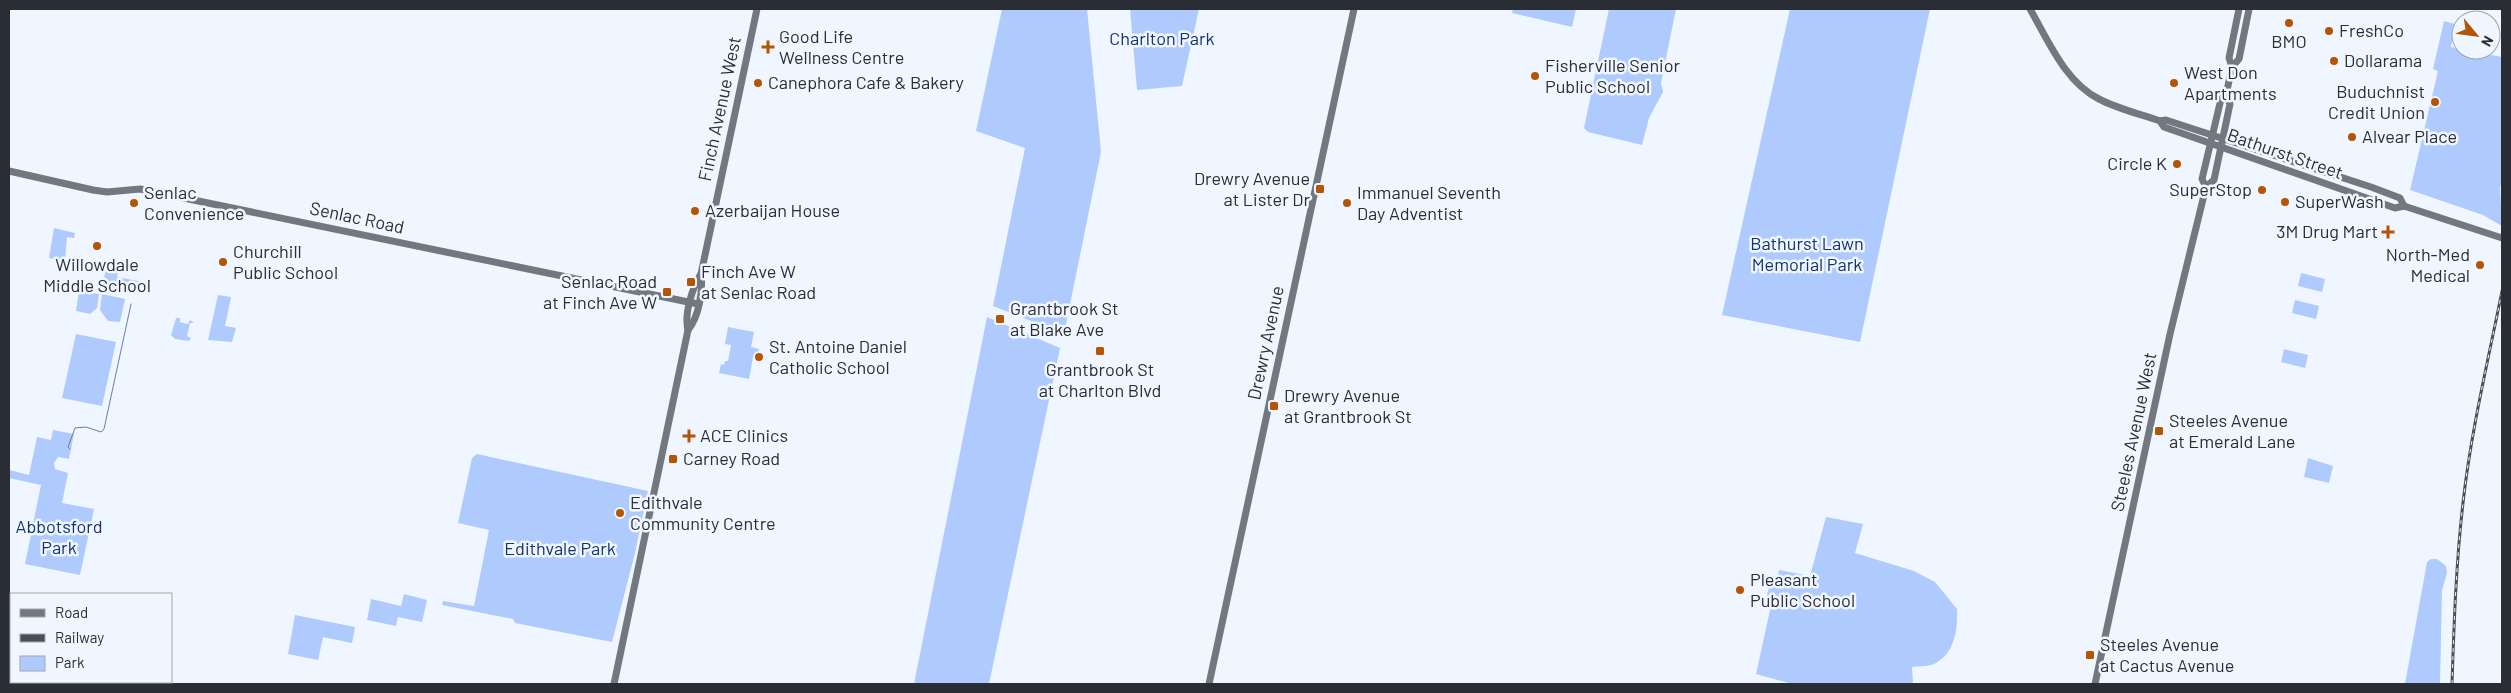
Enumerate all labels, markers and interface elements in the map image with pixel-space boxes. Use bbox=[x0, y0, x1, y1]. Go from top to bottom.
north arrow bbox=[2451, 10, 2501, 60]
marker: BMO bbox=[2283, 17, 2295, 29]
place label: FreshCo bbox=[2339, 19, 2404, 41]
place label: Good Life Wellness Centre bbox=[779, 25, 904, 68]
marker: FreshCo bbox=[2323, 25, 2335, 37]
park label: Charlton Park bbox=[1109, 27, 1215, 49]
place label: BMO bbox=[2271, 30, 2307, 52]
text: N bbox=[2478, 33, 2497, 50]
street label: Finch Avenue West bbox=[693, 34, 745, 183]
marker: Good Life Wellness Centre bbox=[761, 40, 775, 54]
place label: Dollarama bbox=[2344, 49, 2422, 71]
place label: Fisherville Senior Public School bbox=[1545, 54, 1681, 97]
marker: Dollarama bbox=[2328, 55, 2340, 67]
place label: West Don Apartments bbox=[2184, 61, 2277, 104]
marker: Fisherville Senior Public School bbox=[1529, 70, 1541, 82]
place label: Canephora Cafe & Bakery bbox=[768, 71, 964, 93]
marker: Canephora Cafe & Bakery bbox=[752, 77, 764, 89]
marker: West Don Apartments bbox=[2168, 77, 2180, 89]
place label: Buduchnist Credit Union bbox=[2328, 80, 2425, 123]
marker: Buduchnist Credit Union bbox=[2429, 96, 2441, 108]
street label: Bathurst Street bbox=[2225, 123, 2346, 183]
place label: Alvear Place bbox=[2362, 125, 2457, 147]
marker: Alvear Place bbox=[2346, 131, 2358, 143]
place label: Circle K bbox=[2107, 152, 2167, 174]
marker: Circle K bbox=[2171, 158, 2183, 170]
place label: Drewry Avenue at Lister Dr bbox=[1194, 167, 1310, 210]
place label: SuperStop bbox=[2169, 178, 2252, 200]
place label: Senlac Convenience bbox=[144, 181, 244, 224]
place label: Immanuel Seventh Day Adventist bbox=[1357, 181, 1501, 224]
marker: Drewry Avenue at Lister Dr bbox=[1314, 183, 1326, 195]
marker: SuperStop bbox=[2256, 184, 2268, 196]
place label: SuperWash bbox=[2295, 190, 2384, 212]
street label: Senlac Road bbox=[308, 196, 406, 238]
marker: SuperWash bbox=[2279, 196, 2291, 208]
marker: Senlac Convenience bbox=[128, 197, 140, 209]
marker: Immanuel Seventh Day Adventist bbox=[1341, 197, 1353, 209]
place label: Azerbaijan House bbox=[705, 199, 840, 221]
marker: Azerbaijan House bbox=[689, 205, 701, 217]
place label: 3M Drug Mart bbox=[2276, 220, 2378, 242]
marker: 3M Drug Mart bbox=[2382, 226, 2394, 238]
park label: Bathurst Lawn Memorial Park bbox=[1750, 232, 1864, 275]
marker: Willowdale Middle School bbox=[91, 240, 103, 252]
place label: Churchill Public School bbox=[233, 240, 338, 283]
place label: North-Med Medical bbox=[2386, 243, 2470, 286]
place label: Willowdale Middle School bbox=[43, 253, 151, 296]
marker: Churchill Public School bbox=[217, 256, 229, 268]
marker: North-Med Medical bbox=[2474, 259, 2486, 271]
place label: Finch Ave W at Senlac Road bbox=[701, 260, 816, 303]
place label: Senlac Road at Finch Ave W bbox=[543, 270, 657, 313]
marker: Finch Ave W at Senlac Road bbox=[685, 276, 697, 288]
street label: Drewry Avenue bbox=[1242, 284, 1288, 402]
marker: Senlac Road at Finch Ave W bbox=[661, 286, 673, 298]
place label: Grantbrook St at Blake Ave bbox=[1010, 297, 1119, 340]
marker: Grantbrook St at Blake Ave bbox=[994, 313, 1006, 325]
place label: St. Antoine Daniel Catholic School bbox=[769, 335, 907, 378]
marker: Grantbrook St at Charlton Blvd bbox=[1094, 345, 1106, 357]
street label: Steeles Avenue West bbox=[2105, 350, 2161, 513]
marker: St. Antoine Daniel Catholic School bbox=[753, 351, 765, 363]
place label: Grantbrook St at Charlton Blvd bbox=[1039, 358, 1161, 401]
place label: Drewry Avenue at Grantbrook St bbox=[1284, 384, 1412, 427]
marker: Drewry Avenue at Grantbrook St bbox=[1268, 400, 1280, 412]
place label: Steeles Avenue at Emerald Lane bbox=[2169, 409, 2295, 452]
place label: ACE Clinics bbox=[700, 424, 788, 446]
marker: Steeles Avenue at Emerald Lane bbox=[2153, 425, 2165, 437]
marker: ACE Clinics bbox=[682, 429, 696, 443]
place label: Carney Road bbox=[683, 447, 780, 469]
marker: Carney Road bbox=[667, 453, 679, 465]
place label: Edithvale Community Centre bbox=[630, 491, 776, 534]
marker: Edithvale Community Centre bbox=[614, 507, 626, 519]
park label: Abbotsford Park bbox=[16, 515, 103, 558]
park label: Edithvale Park bbox=[504, 537, 616, 559]
place label: Pleasant Public School bbox=[1750, 568, 1855, 611]
marker: Pleasant Public School bbox=[1734, 584, 1746, 596]
legend bbox=[10, 593, 172, 683]
text: Road bbox=[55, 603, 88, 621]
text: Railway bbox=[55, 628, 104, 646]
place label: Steeles Avenue at Cactus Avenue bbox=[2100, 633, 2234, 676]
marker: Steeles Avenue at Cactus Avenue bbox=[2084, 649, 2096, 661]
text: Park bbox=[55, 653, 85, 671]

